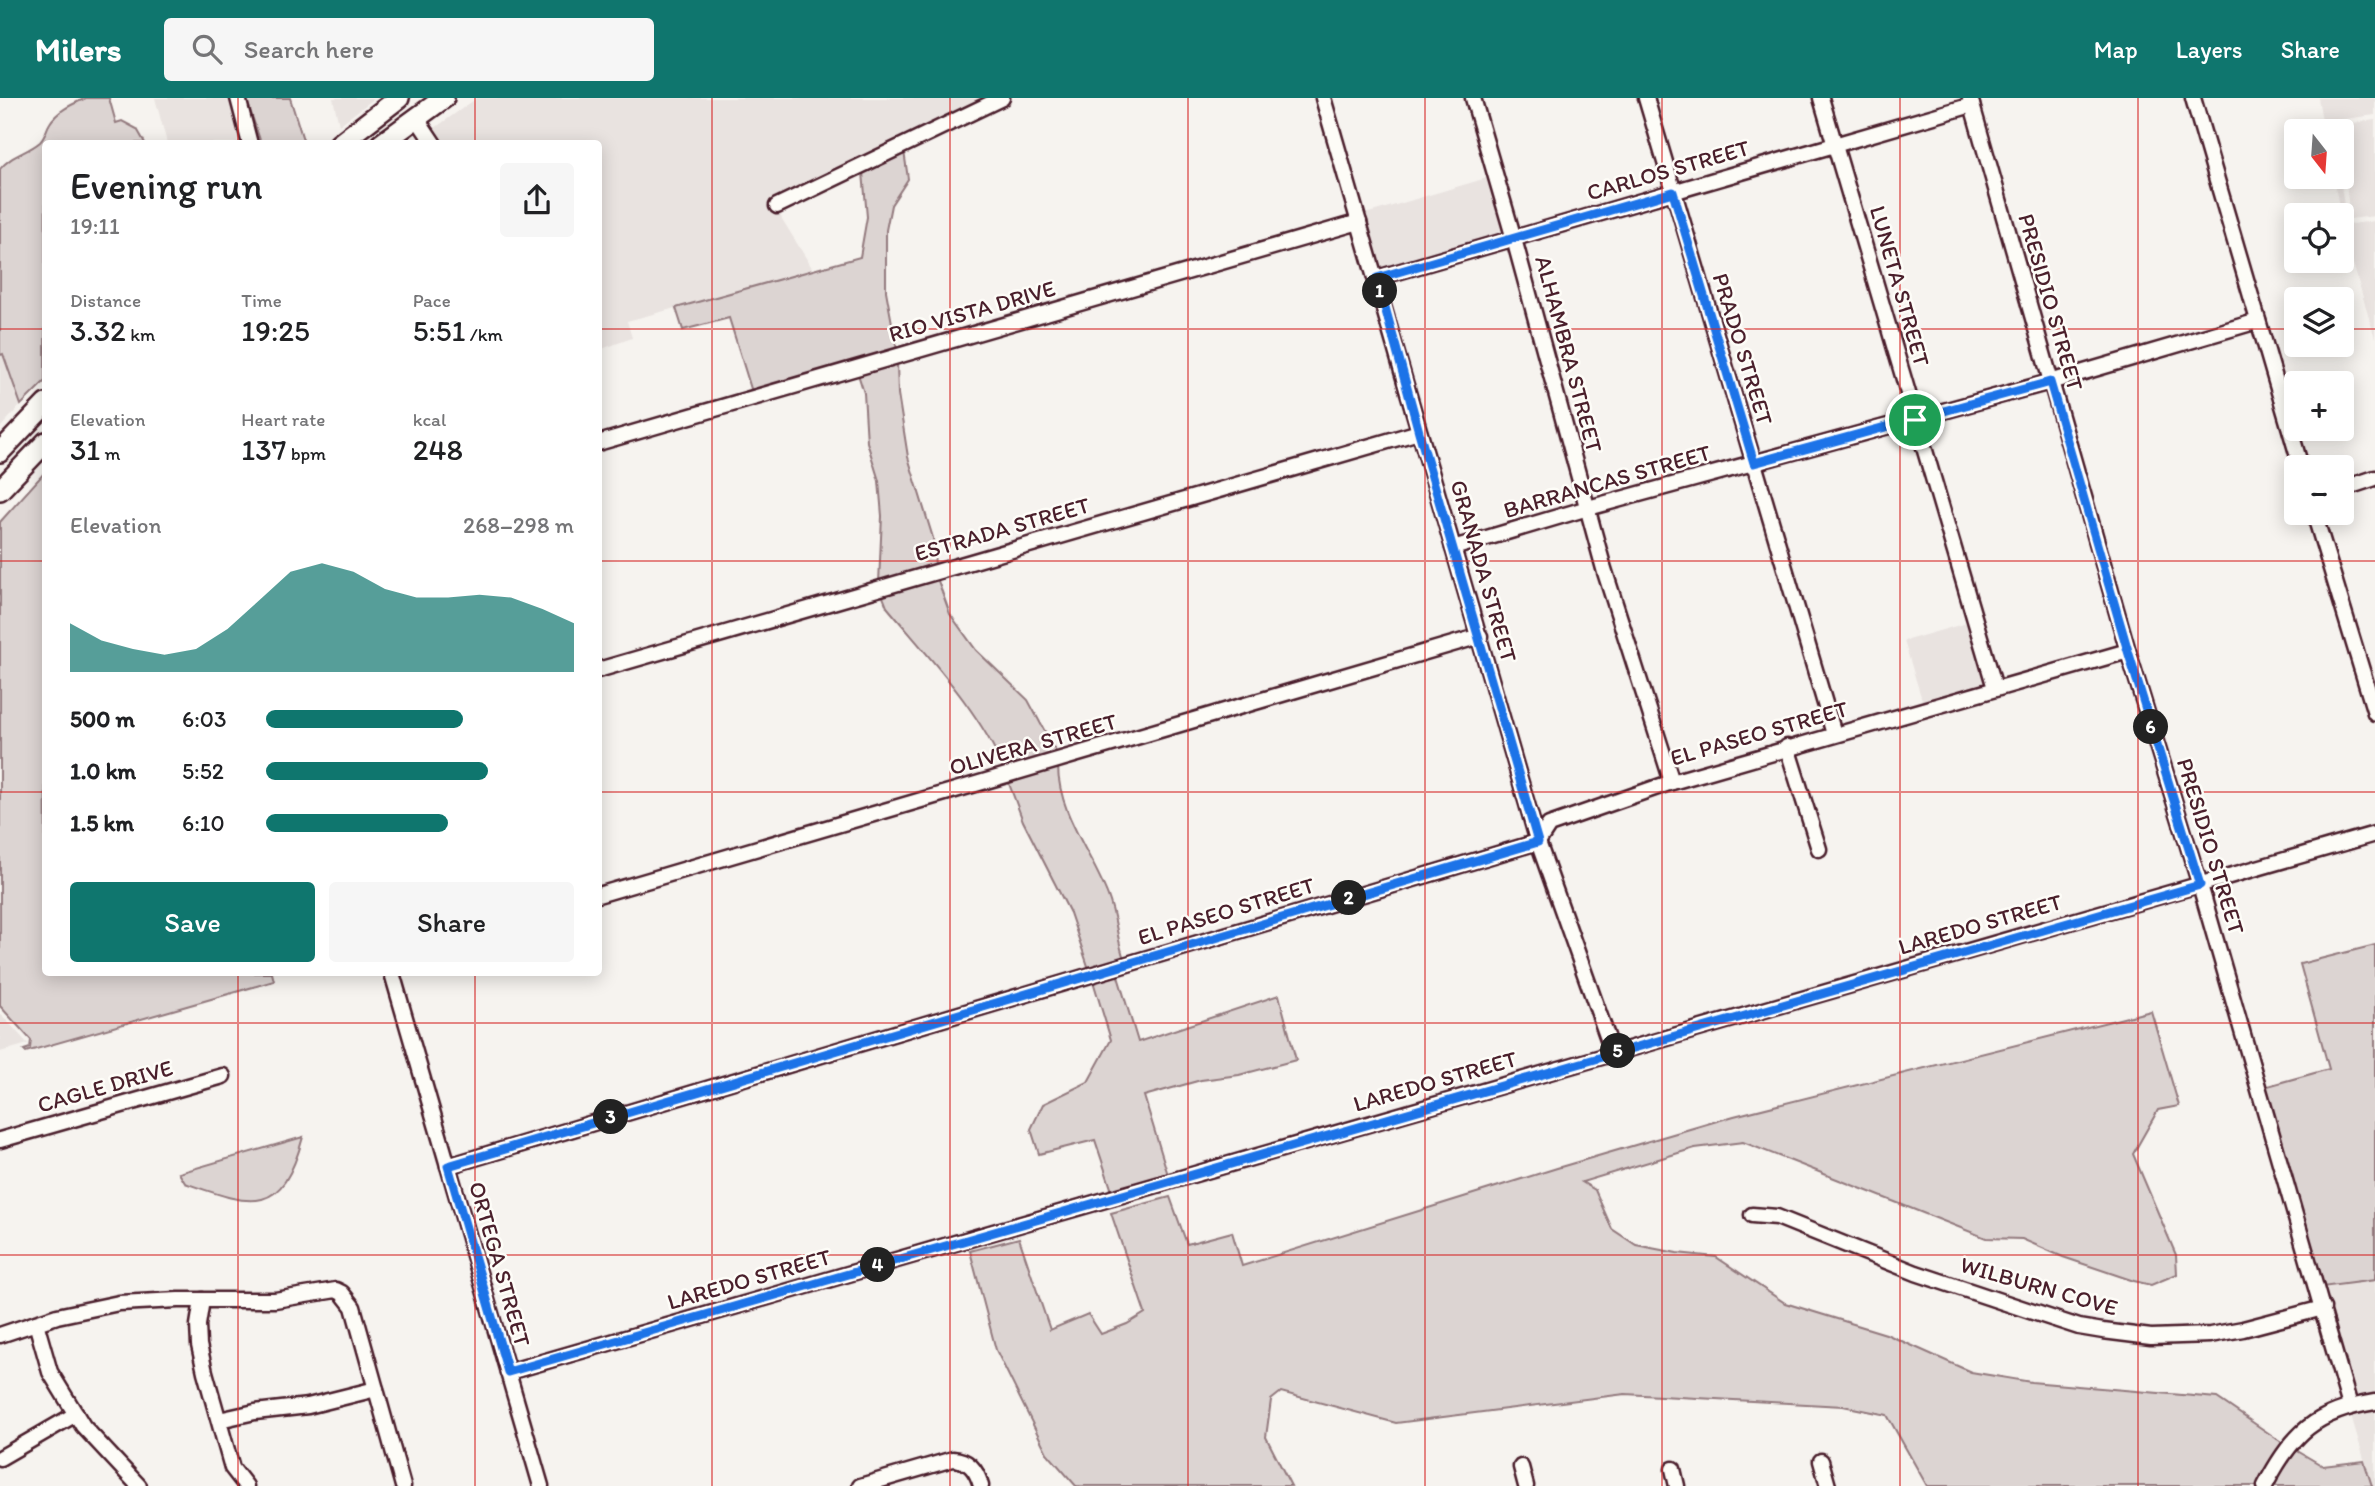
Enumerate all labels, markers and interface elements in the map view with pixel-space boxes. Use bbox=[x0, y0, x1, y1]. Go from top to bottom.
search box bbox=[164, 18, 654, 81]
text: Milers bbox=[35, 30, 122, 69]
icon: search bbox=[188, 30, 226, 68]
text: Search here bbox=[244, 33, 374, 65]
text: Map bbox=[2094, 35, 2138, 64]
text: Layers bbox=[2176, 35, 2243, 64]
text: Share bbox=[2281, 35, 2340, 64]
north arrow bbox=[2284, 119, 2354, 189]
map controls bbox=[2284, 119, 2354, 525]
street label: CARLOS STREET bbox=[1583, 133, 1753, 207]
text: Evening run bbox=[70, 163, 263, 209]
button: share bbox=[500, 163, 574, 237]
street label: LUNETA STREET bbox=[1864, 202, 1936, 370]
button: locate bbox=[2284, 203, 2354, 273]
street label: PRESIDIO STREET bbox=[2012, 210, 2090, 394]
text: 19:11 bbox=[70, 212, 120, 240]
street label: ALHAMBRA STREET bbox=[1529, 253, 1609, 456]
street label: PRADO STREET bbox=[1707, 270, 1779, 428]
street label: RIO VISTA DRIVE bbox=[886, 274, 1059, 348]
pin: 1 bbox=[1362, 274, 1398, 308]
text: 1 bbox=[1375, 279, 1384, 302]
button: layers bbox=[2284, 287, 2354, 357]
text: Distance bbox=[70, 289, 141, 312]
text: Time bbox=[241, 289, 282, 312]
text: Pace bbox=[413, 289, 451, 312]
text: 3.32 bbox=[70, 312, 126, 349]
text: 19:25 bbox=[241, 312, 310, 349]
text: 5:51 bbox=[413, 312, 465, 349]
text: km bbox=[126, 323, 155, 346]
text: /km bbox=[465, 323, 503, 346]
button: + bbox=[2284, 371, 2354, 441]
pin bbox=[1885, 390, 1945, 450]
icon: arrive bbox=[1896, 401, 1934, 439]
text: Elevation bbox=[70, 408, 146, 431]
text: Heart rate bbox=[241, 408, 325, 431]
text: kcal bbox=[413, 408, 446, 431]
text: 31 bbox=[70, 431, 100, 468]
text: 137 bbox=[241, 431, 286, 468]
text: 248 bbox=[413, 431, 463, 468]
street label: BARRANCAS STREET bbox=[1500, 438, 1714, 524]
text: m bbox=[100, 442, 121, 465]
text: bpm bbox=[286, 442, 326, 465]
button: − bbox=[2284, 455, 2354, 525]
street label: GRANADA STREET bbox=[1445, 477, 1523, 666]
street label: ESTRADA STREET bbox=[911, 491, 1093, 567]
text: Elevation bbox=[70, 511, 161, 539]
text: 268–298 m bbox=[463, 511, 574, 539]
street label: EL PASEO STREET bbox=[1667, 694, 1851, 772]
text: 500 m bbox=[70, 705, 135, 733]
text: 6:03 bbox=[182, 705, 227, 733]
street label: OLIVERA STREET bbox=[946, 707, 1120, 781]
pin: 6 bbox=[2134, 710, 2168, 744]
text: 6 bbox=[2145, 715, 2156, 738]
street label: PRESIDIO STREET bbox=[2171, 754, 2251, 938]
text: 1.0 km bbox=[70, 757, 136, 785]
text: 5:52 bbox=[182, 757, 224, 785]
text: 1.5 km bbox=[70, 809, 134, 837]
text: 6:10 bbox=[182, 809, 225, 837]
street label: EL PASEO STREET bbox=[1134, 871, 1318, 951]
pin: 2 bbox=[1332, 880, 1366, 916]
button: Save bbox=[70, 882, 315, 962]
button: Share bbox=[329, 882, 574, 962]
text: 2 bbox=[1344, 886, 1354, 909]
street label: LAREDO STREET bbox=[1895, 887, 2065, 961]
pin: 5 bbox=[1600, 1034, 1636, 1068]
text: 5 bbox=[1613, 1039, 1622, 1062]
street label: LAREDO STREET bbox=[1350, 1044, 1520, 1118]
street label: CAGLE DRIVE bbox=[34, 1053, 176, 1119]
pin: 3 bbox=[594, 1100, 628, 1134]
text: 3 bbox=[605, 1105, 616, 1128]
street label: ORTEGA STREET bbox=[463, 1178, 537, 1350]
street label: LAREDO STREET bbox=[664, 1242, 834, 1316]
pin: 4 bbox=[860, 1248, 896, 1282]
street label: WILBURN COVE bbox=[1957, 1250, 2121, 1322]
text: 4 bbox=[872, 1253, 883, 1276]

